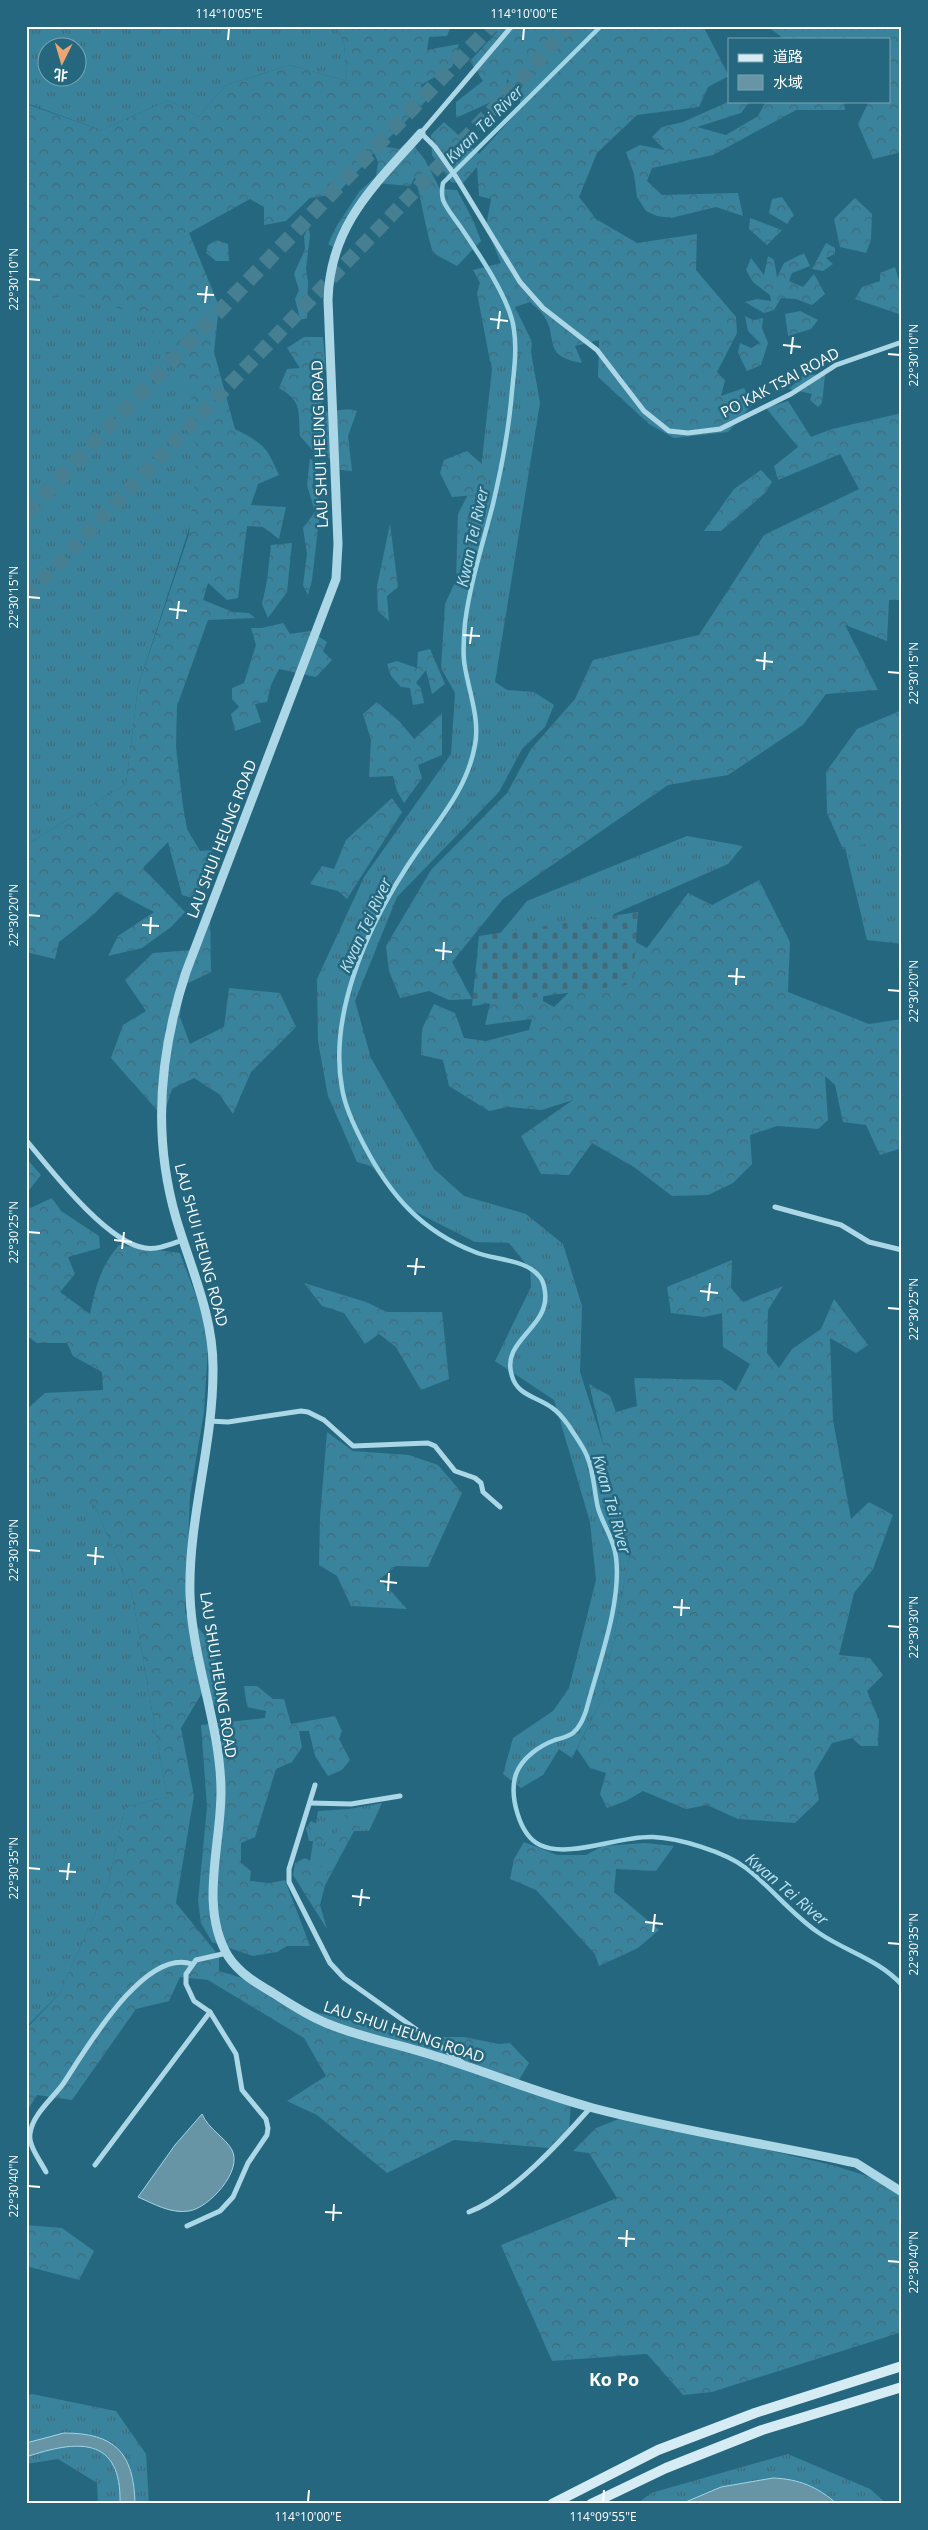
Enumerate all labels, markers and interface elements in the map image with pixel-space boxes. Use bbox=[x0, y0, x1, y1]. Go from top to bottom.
text: 114°10'05"E bbox=[195, 5, 263, 22]
text: 114°10'00"E bbox=[490, 5, 558, 22]
north arrow bbox=[38, 38, 88, 88]
legend bbox=[728, 38, 890, 102]
text: 道路 bbox=[773, 46, 803, 66]
text: 北 bbox=[53, 65, 69, 86]
text: 水域 bbox=[773, 72, 803, 92]
water label: Kwan Tei River bbox=[440, 80, 528, 168]
text: 22°30'10"N bbox=[5, 248, 22, 310]
text: 22°30'10"N bbox=[905, 324, 922, 386]
street label: PO KAK TSAI ROAD bbox=[717, 342, 842, 422]
street label: LAU SHUI HEUNG ROAD bbox=[306, 360, 332, 528]
water label: Kwan Tei River bbox=[451, 484, 493, 589]
text: 22°30'15"N bbox=[5, 566, 22, 628]
text: 22°30'15"N bbox=[905, 642, 922, 704]
street label: LAU SHUI HEUNG ROAD bbox=[182, 757, 261, 921]
water label: Kwan Tei River bbox=[334, 874, 397, 976]
text: 22°30'20"N bbox=[5, 884, 22, 946]
text: 22°30'20"N bbox=[905, 960, 922, 1022]
street label: LAU SHUI HEUNG ROAD bbox=[171, 1161, 233, 1329]
text: 22°30'25"N bbox=[5, 1201, 22, 1263]
text: 22°30'25"N bbox=[905, 1278, 922, 1340]
water label: Kwan Tei River bbox=[587, 1452, 637, 1557]
text: 22°30'30"N bbox=[5, 1519, 22, 1581]
street label: LAU SHUI HEUNG ROAD bbox=[196, 1590, 242, 1759]
text: 22°30'30"N bbox=[905, 1596, 922, 1658]
text: 22°30'35"N bbox=[5, 1837, 22, 1899]
water label: Kwan Tei River bbox=[741, 1848, 834, 1931]
text: 22°30'35"N bbox=[905, 1913, 922, 1975]
street label: LAU SHUI HEUNG ROAD bbox=[321, 1996, 487, 2067]
text: 22°30'40"N bbox=[5, 2155, 22, 2217]
text: 22°30'40"N bbox=[905, 2231, 922, 2293]
district label: Ko Po bbox=[589, 2367, 639, 2391]
text: 114°10'00"E bbox=[274, 2508, 342, 2525]
text: 114°09'55"E bbox=[569, 2508, 637, 2525]

